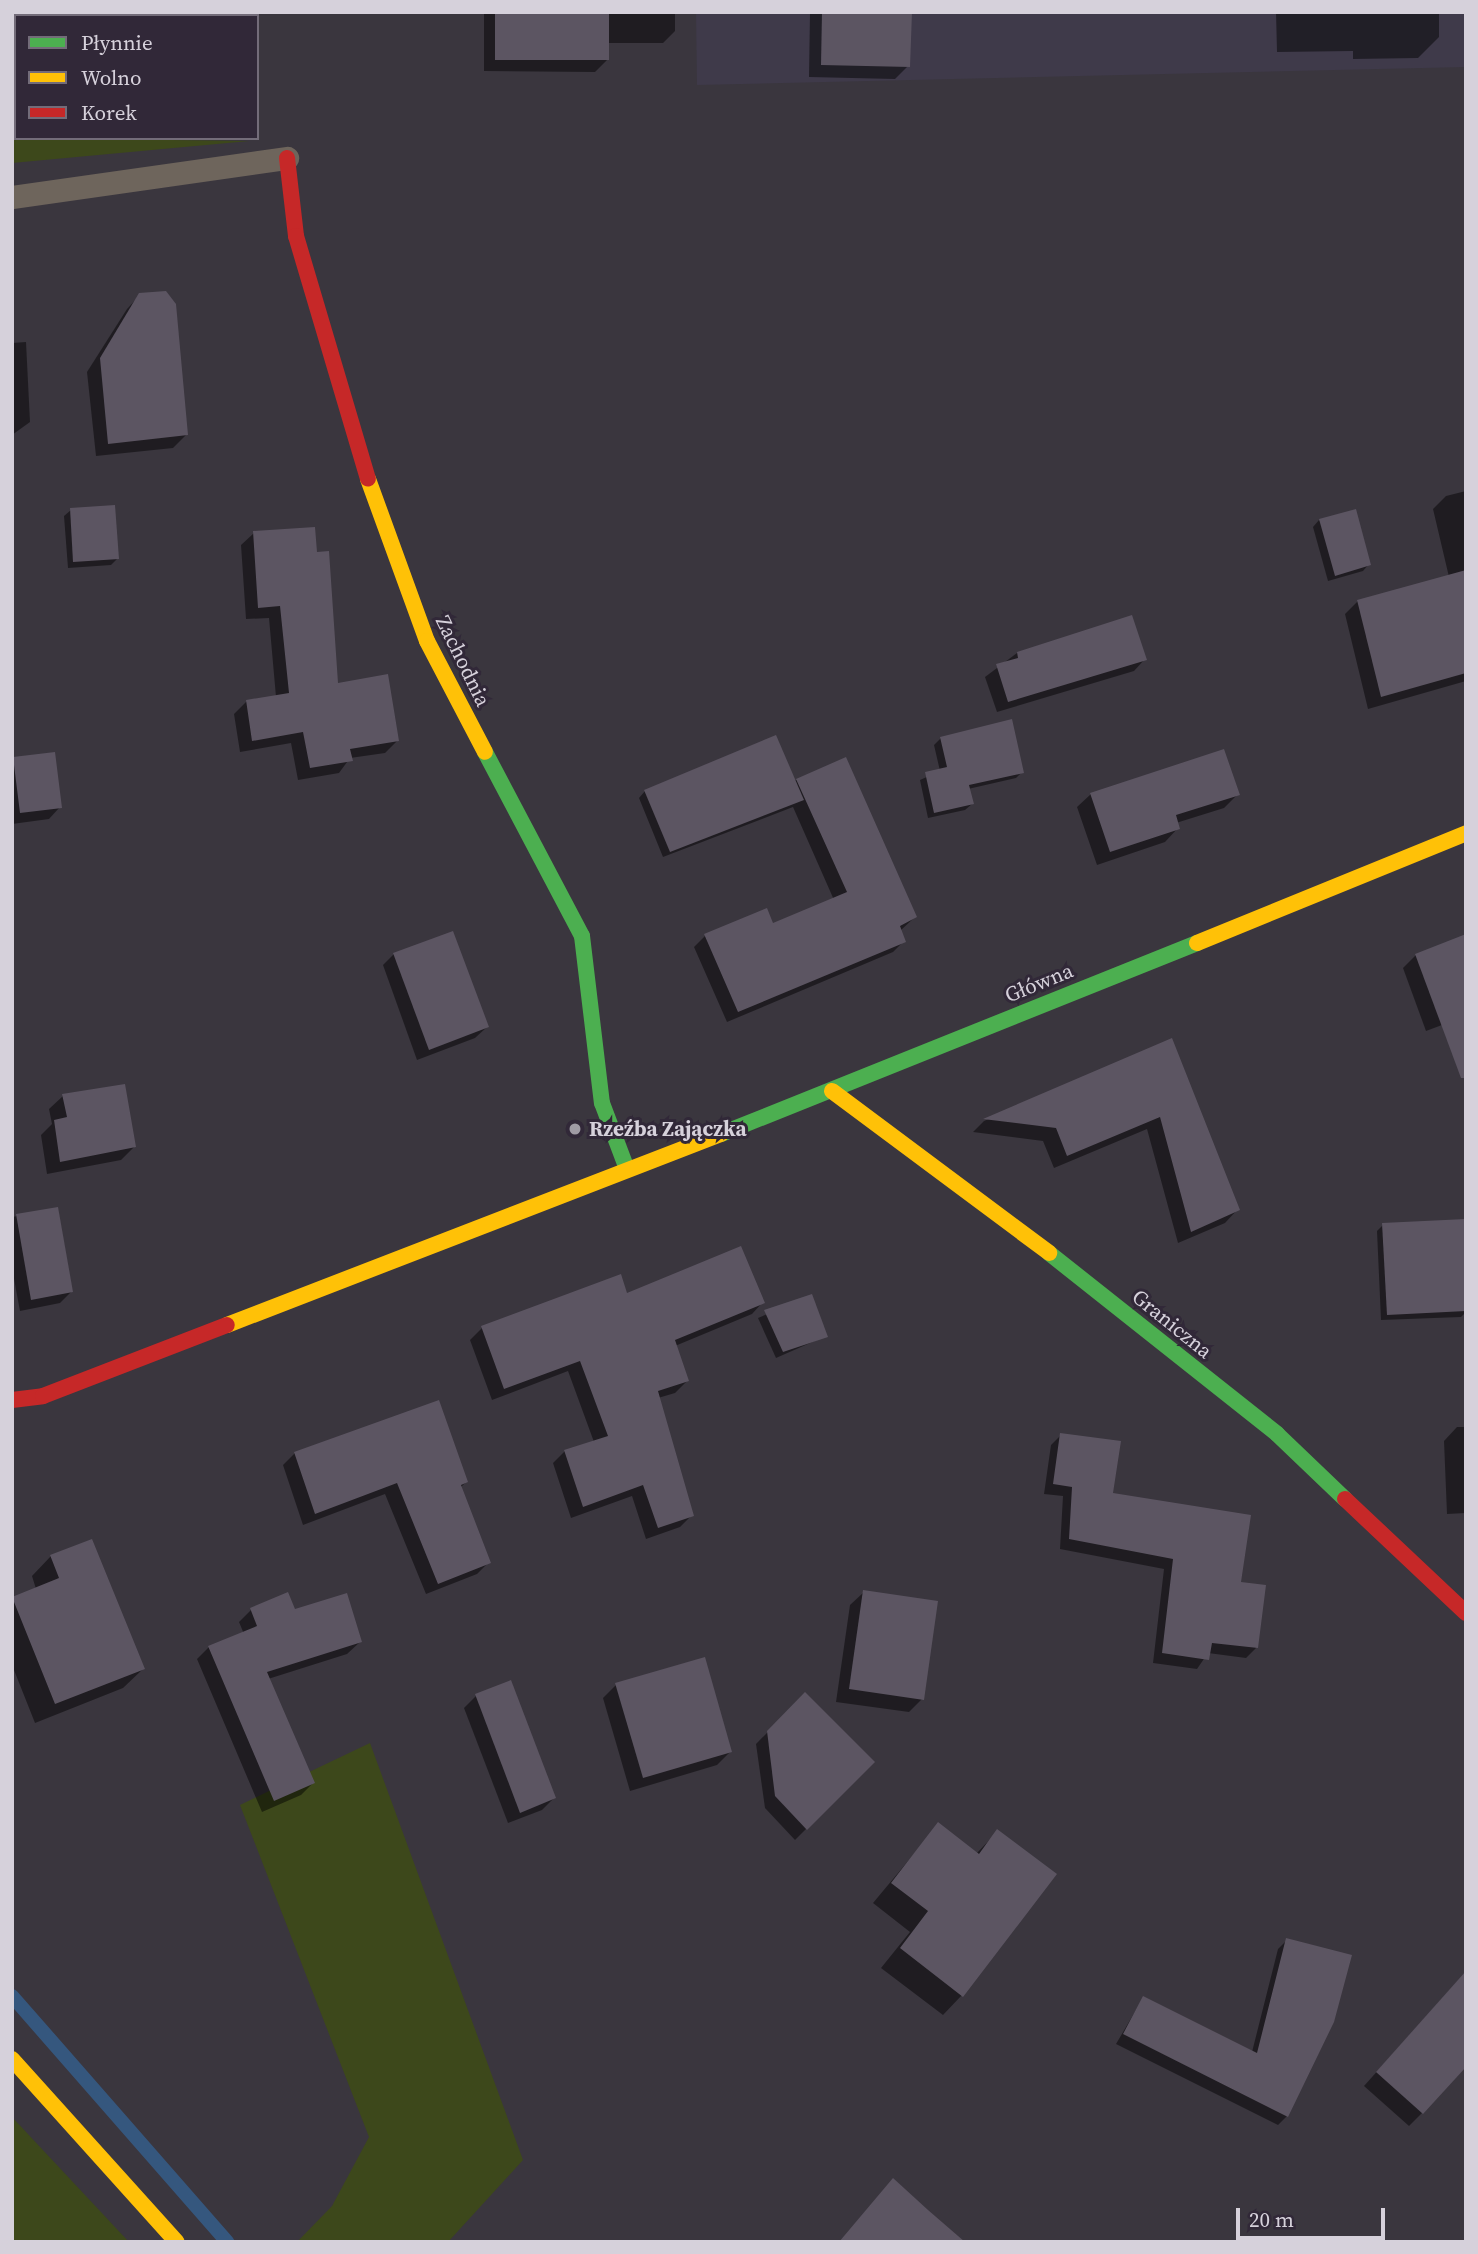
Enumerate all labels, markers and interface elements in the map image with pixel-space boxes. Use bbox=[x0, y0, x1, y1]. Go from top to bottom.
legend bbox=[14, 14, 259, 140]
text: Płynnie bbox=[81, 28, 153, 57]
text: Wolno bbox=[81, 63, 142, 92]
text: Korek bbox=[81, 98, 137, 127]
street label: Zachodnia bbox=[430, 611, 496, 711]
street label: Główna bbox=[1001, 958, 1077, 1008]
place label: Rzeźba Zajączka bbox=[589, 1116, 747, 1142]
marker: Rzeźba Zajączka bbox=[567, 1121, 583, 1137]
street label: Graniczna bbox=[1127, 1284, 1217, 1364]
scale bar bbox=[1240, 2194, 1389, 2238]
text: 20 m bbox=[1249, 2205, 1294, 2234]

